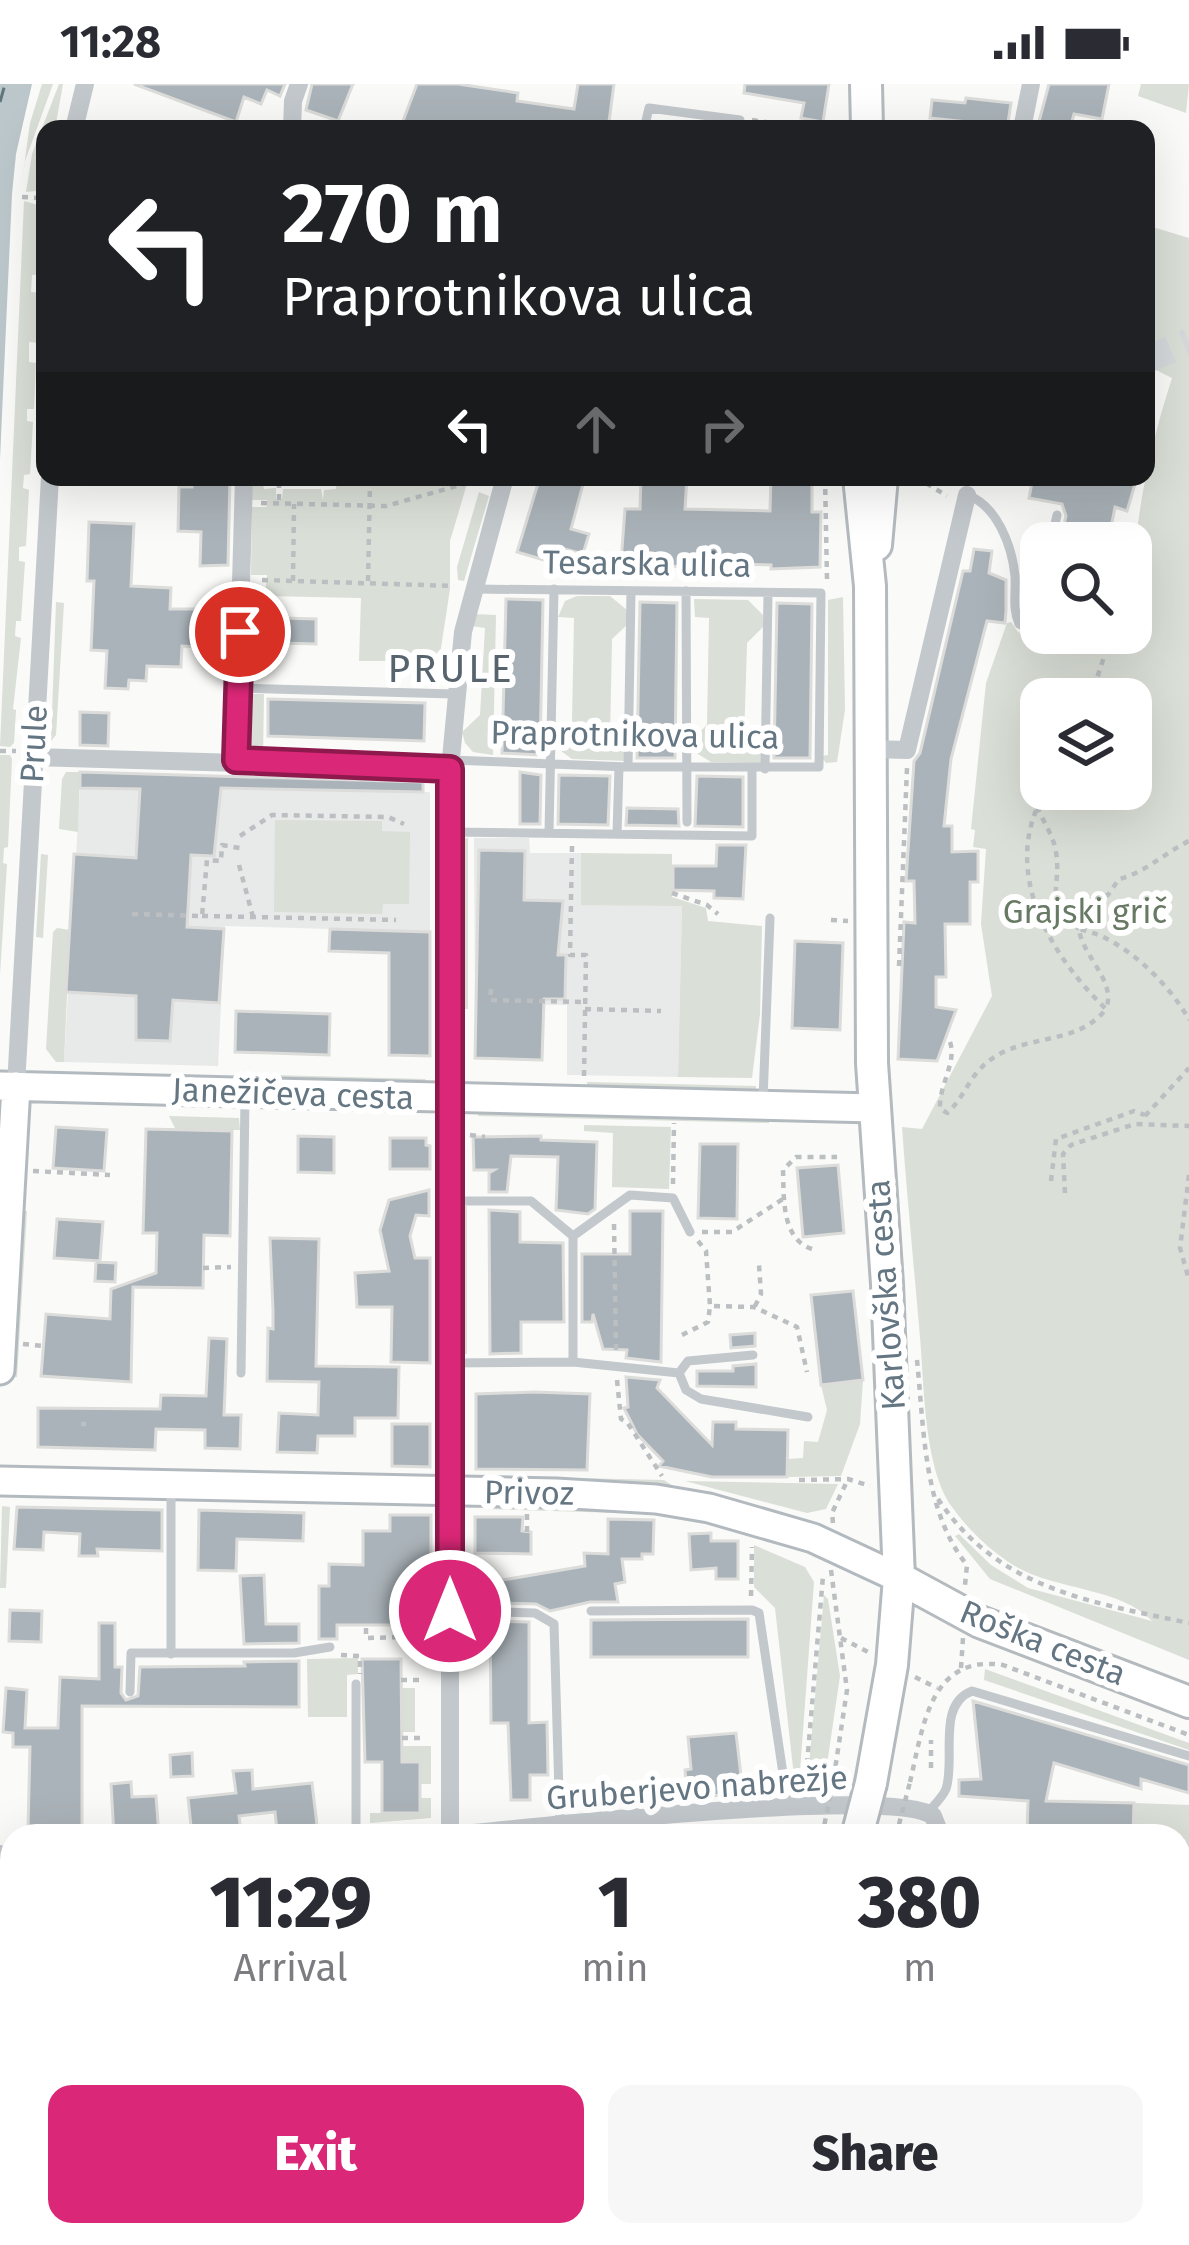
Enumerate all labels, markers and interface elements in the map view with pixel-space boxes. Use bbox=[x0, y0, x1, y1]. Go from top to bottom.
text: 11:28 bbox=[60, 15, 161, 69]
text: 270 m bbox=[282, 163, 503, 264]
icon: left bbox=[84, 168, 240, 324]
text: Praprotnikova ulica bbox=[282, 265, 755, 329]
icon: left bbox=[437, 396, 503, 462]
icon: ahead bbox=[563, 396, 629, 462]
icon: right bbox=[689, 396, 755, 462]
map controls bbox=[1020, 522, 1152, 810]
button: search bbox=[1020, 522, 1152, 654]
street label: Tesarska ulica bbox=[542, 542, 752, 586]
pin bbox=[189, 581, 291, 683]
icon: arrive bbox=[207, 599, 273, 665]
district label: PRULE bbox=[387, 646, 515, 692]
button: layers bbox=[1020, 678, 1152, 810]
street label: Prule bbox=[12, 704, 56, 784]
street label: Praprotnikova ulica bbox=[490, 712, 780, 758]
park label: Grajski grič bbox=[1003, 892, 1168, 932]
street label: Janežičeva cesta bbox=[171, 1070, 415, 1118]
street label: Karlovška cesta bbox=[858, 1178, 914, 1412]
street label: Privoz bbox=[484, 1472, 574, 1514]
position arrow bbox=[387, 1548, 513, 1674]
street label: Roška cesta bbox=[954, 1592, 1132, 1694]
street label: Gruberjevo nabrežje bbox=[545, 1758, 849, 1818]
text: 11:29 bbox=[210, 1860, 372, 1946]
text: 1 bbox=[598, 1860, 632, 1946]
text: 380 bbox=[858, 1860, 981, 1946]
text: Arrival bbox=[234, 1945, 348, 1991]
text: min bbox=[581, 1945, 649, 1991]
text: m bbox=[903, 1945, 937, 1991]
button: Exit bbox=[48, 2085, 584, 2223]
button: Share bbox=[608, 2085, 1143, 2223]

